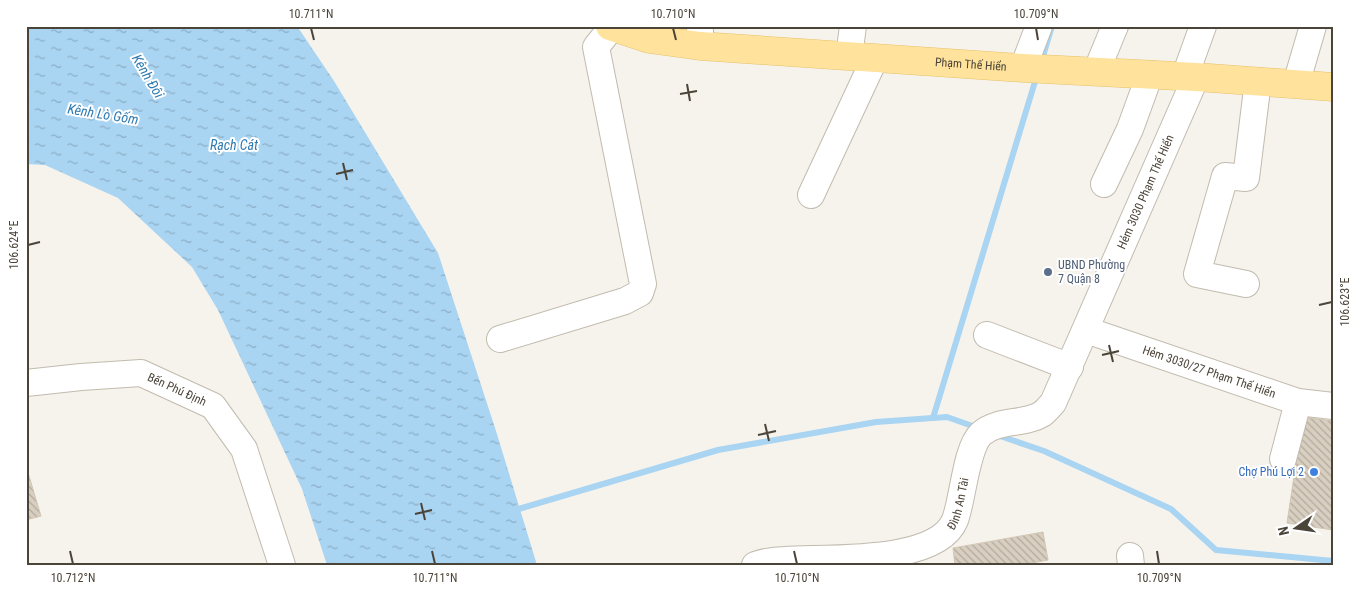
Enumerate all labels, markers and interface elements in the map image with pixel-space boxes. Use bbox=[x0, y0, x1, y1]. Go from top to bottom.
text: 10.711°N bbox=[289, 7, 333, 21]
text: 10.710°N bbox=[651, 7, 695, 21]
text: 10.709°N bbox=[1014, 7, 1058, 21]
water label: Kênh Đôi bbox=[129, 51, 168, 101]
street label: Phạm Thế Hiển bbox=[934, 55, 1007, 74]
water label: Kênh Lò Gốm bbox=[66, 101, 140, 127]
street label: Hẻm 3030 Phạm Thế Hiển bbox=[1114, 132, 1177, 251]
water label: Rạch Cát bbox=[210, 137, 259, 153]
text: 106.624°E bbox=[7, 220, 21, 270]
place label: UBND Phường 7 Quận 8 bbox=[1058, 258, 1125, 286]
marker: UBND Phường 7 Quận 8 bbox=[1042, 266, 1054, 278]
text: 106.623°E bbox=[1338, 277, 1352, 327]
street label: Hẻm 3030/27 Phạm Thế Hiển bbox=[1141, 343, 1278, 401]
street label: Bến Phú Định bbox=[145, 370, 209, 409]
place label: Chợ Phú Lợi 2 bbox=[1238, 465, 1304, 479]
marker: Chợ Phú Lợi 2 bbox=[1308, 466, 1320, 478]
street label: Đình An Tài bbox=[944, 476, 972, 533]
north arrow bbox=[1272, 504, 1322, 554]
text: N bbox=[1275, 525, 1292, 537]
text: 10.712°N bbox=[51, 571, 95, 585]
text: 10.711°N bbox=[413, 571, 457, 585]
text: 10.710°N bbox=[775, 571, 819, 585]
text: 10.709°N bbox=[1137, 571, 1181, 585]

